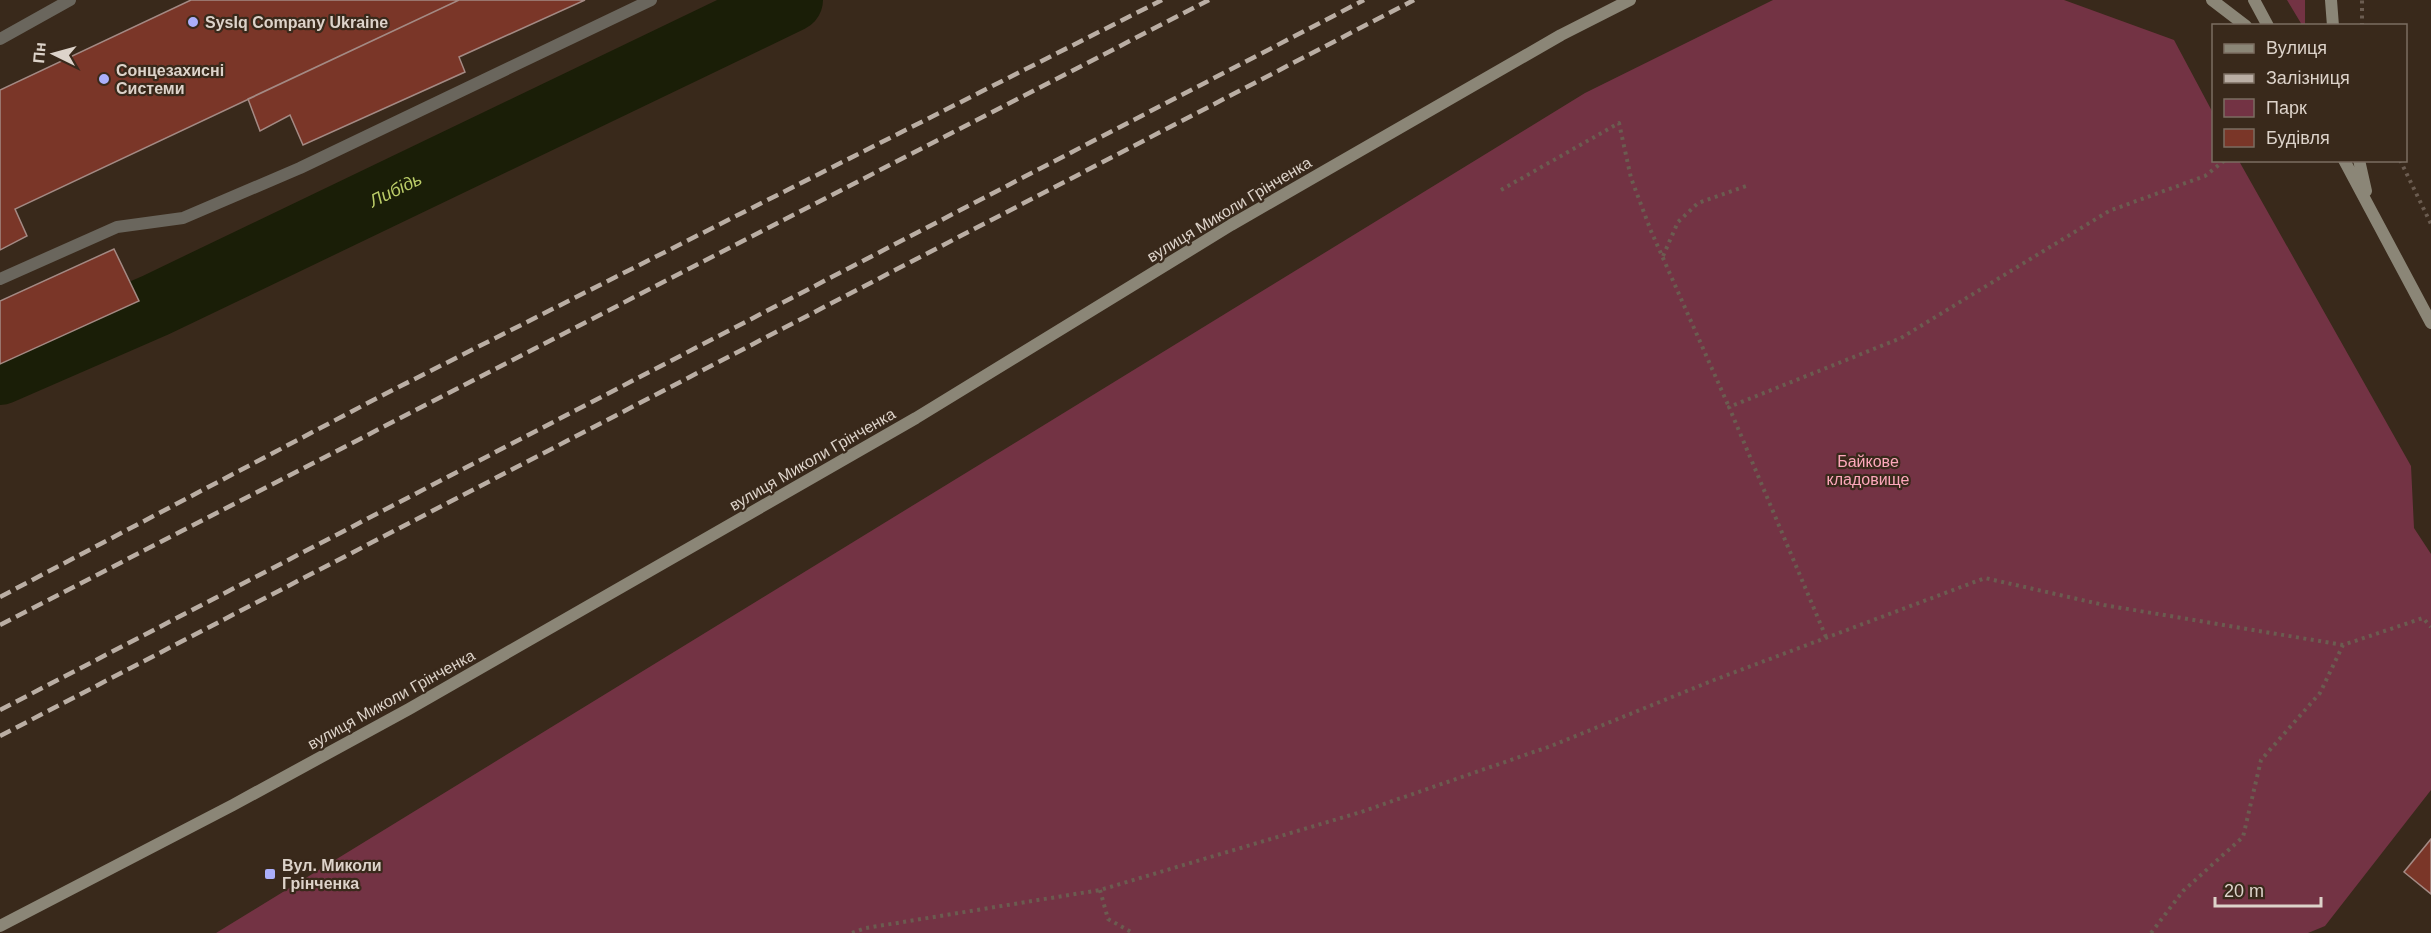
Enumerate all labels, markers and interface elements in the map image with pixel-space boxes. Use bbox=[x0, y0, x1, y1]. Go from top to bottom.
place label: SysIq Company Ukraine bbox=[205, 14, 388, 31]
marker: SysIq Company Ukraine bbox=[186, 15, 200, 29]
north arrow bbox=[24, 24, 84, 84]
legend bbox=[2212, 24, 2407, 162]
text: Вулиця bbox=[2266, 38, 2327, 58]
text: Пн bbox=[30, 41, 49, 64]
place label: Сонцезахисні Системи bbox=[116, 62, 224, 97]
text: Залізниця bbox=[2266, 68, 2350, 88]
marker: Сонцезахисні Системи bbox=[97, 72, 111, 86]
text: Парк bbox=[2266, 98, 2307, 118]
text: Будівля bbox=[2266, 128, 2330, 148]
street label: вулиця Миколи Грінченка bbox=[1144, 154, 1314, 265]
water label: Либідь bbox=[365, 169, 425, 211]
street label: вулиця Миколи Грінченка bbox=[726, 405, 898, 514]
park label: Байкове кладовище bbox=[1827, 453, 1910, 488]
street label: вулиця Миколи Грінченка bbox=[305, 646, 478, 753]
place label: Вул. Миколи Грінченка bbox=[282, 857, 382, 892]
marker: Вул. Миколи Грінченка bbox=[263, 867, 277, 881]
scale bar bbox=[2215, 870, 2322, 908]
text: 20 m bbox=[2224, 881, 2264, 901]

